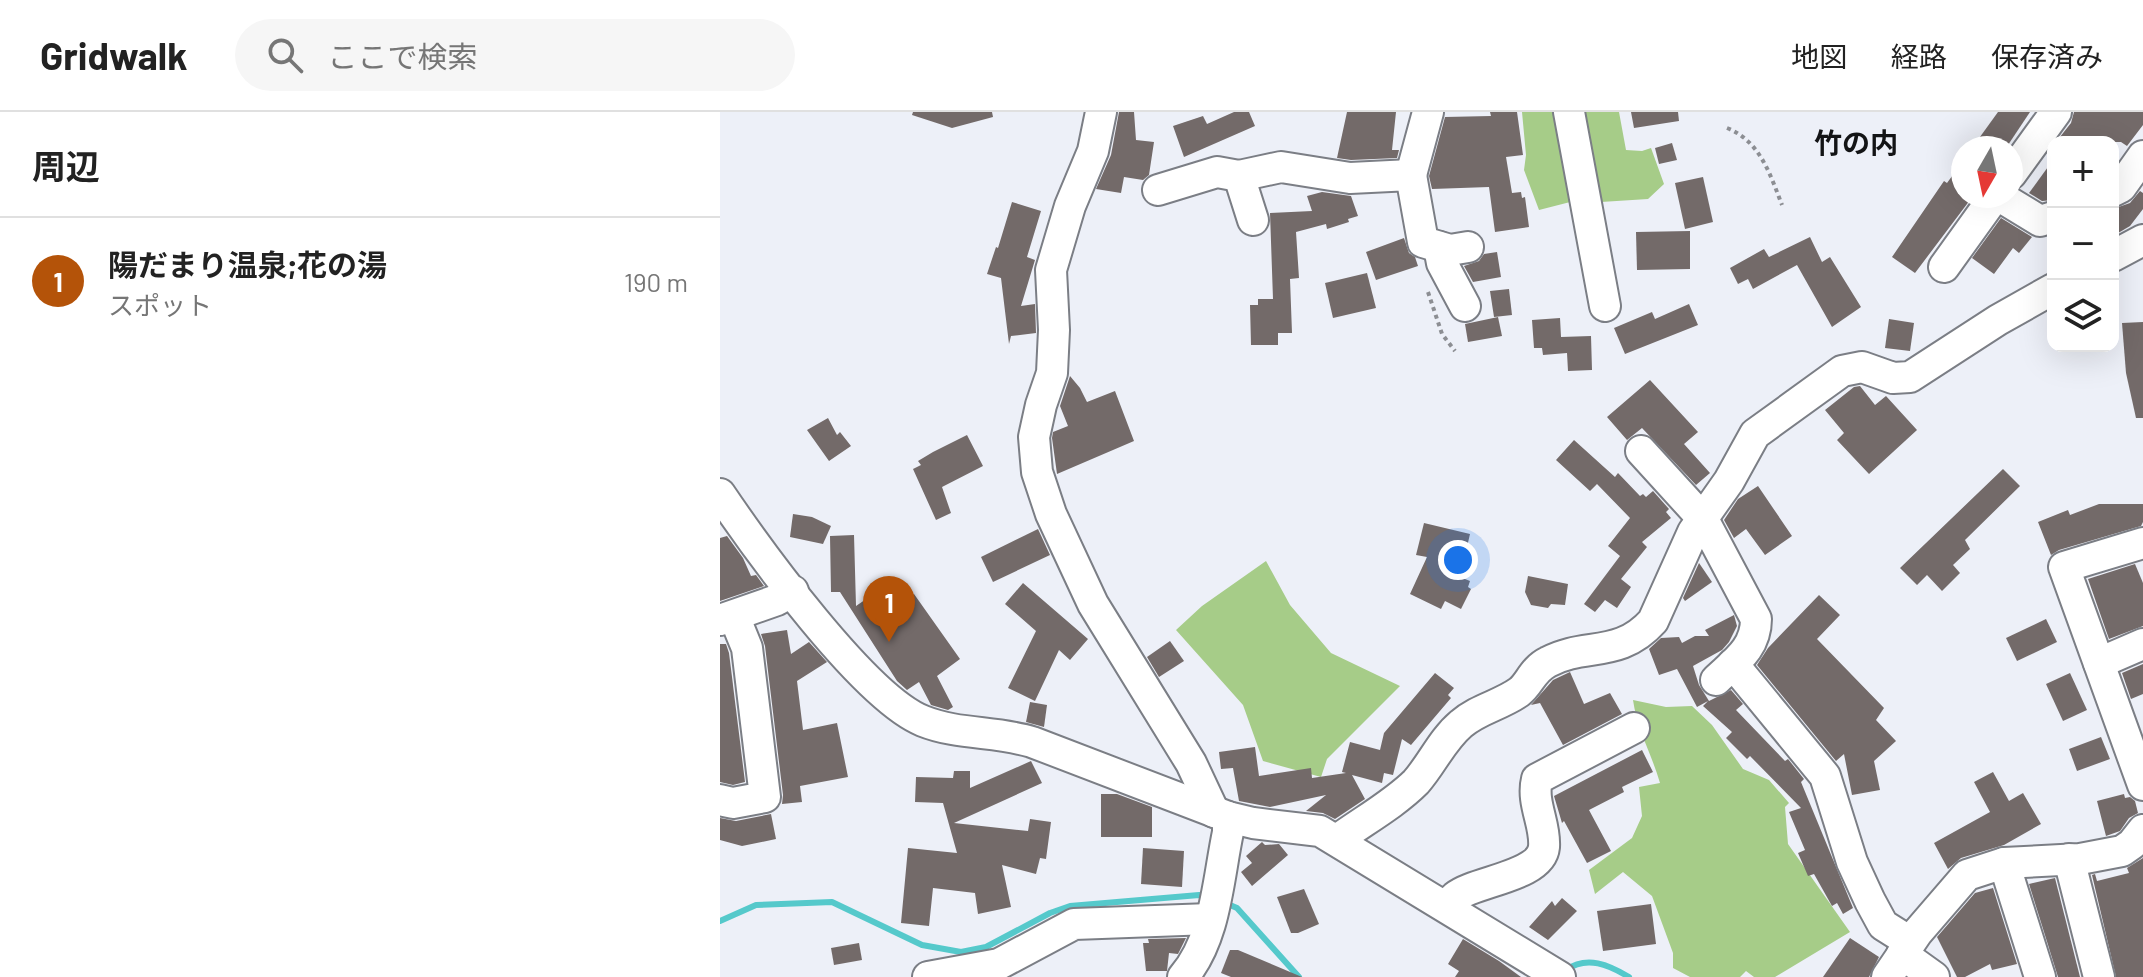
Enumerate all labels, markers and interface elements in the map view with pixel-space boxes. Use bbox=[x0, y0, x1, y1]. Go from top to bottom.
search box bbox=[235, 19, 795, 91]
text: Gridwalk bbox=[40, 32, 187, 78]
icon: search bbox=[263, 33, 307, 77]
text: ここで検索 bbox=[327, 38, 477, 74]
text: 地図 bbox=[1791, 39, 1847, 73]
text: 経路 bbox=[1891, 39, 1947, 73]
text: 保存済み bbox=[1991, 39, 2103, 73]
district label: 竹の内 bbox=[1814, 125, 1898, 159]
north arrow bbox=[1951, 136, 2023, 208]
map controls bbox=[2047, 136, 2119, 352]
button: + bbox=[2047, 136, 2119, 208]
text: 周辺 bbox=[32, 145, 100, 186]
button: − bbox=[2047, 208, 2119, 280]
text: 陽だまり温泉;花の湯 bbox=[108, 246, 387, 282]
text: 1 bbox=[53, 266, 63, 297]
text: 190 m bbox=[624, 266, 688, 297]
button: layers bbox=[2047, 280, 2119, 352]
text: スポット bbox=[108, 289, 212, 320]
your location bbox=[1438, 540, 1478, 580]
pin: 1 bbox=[863, 576, 915, 642]

